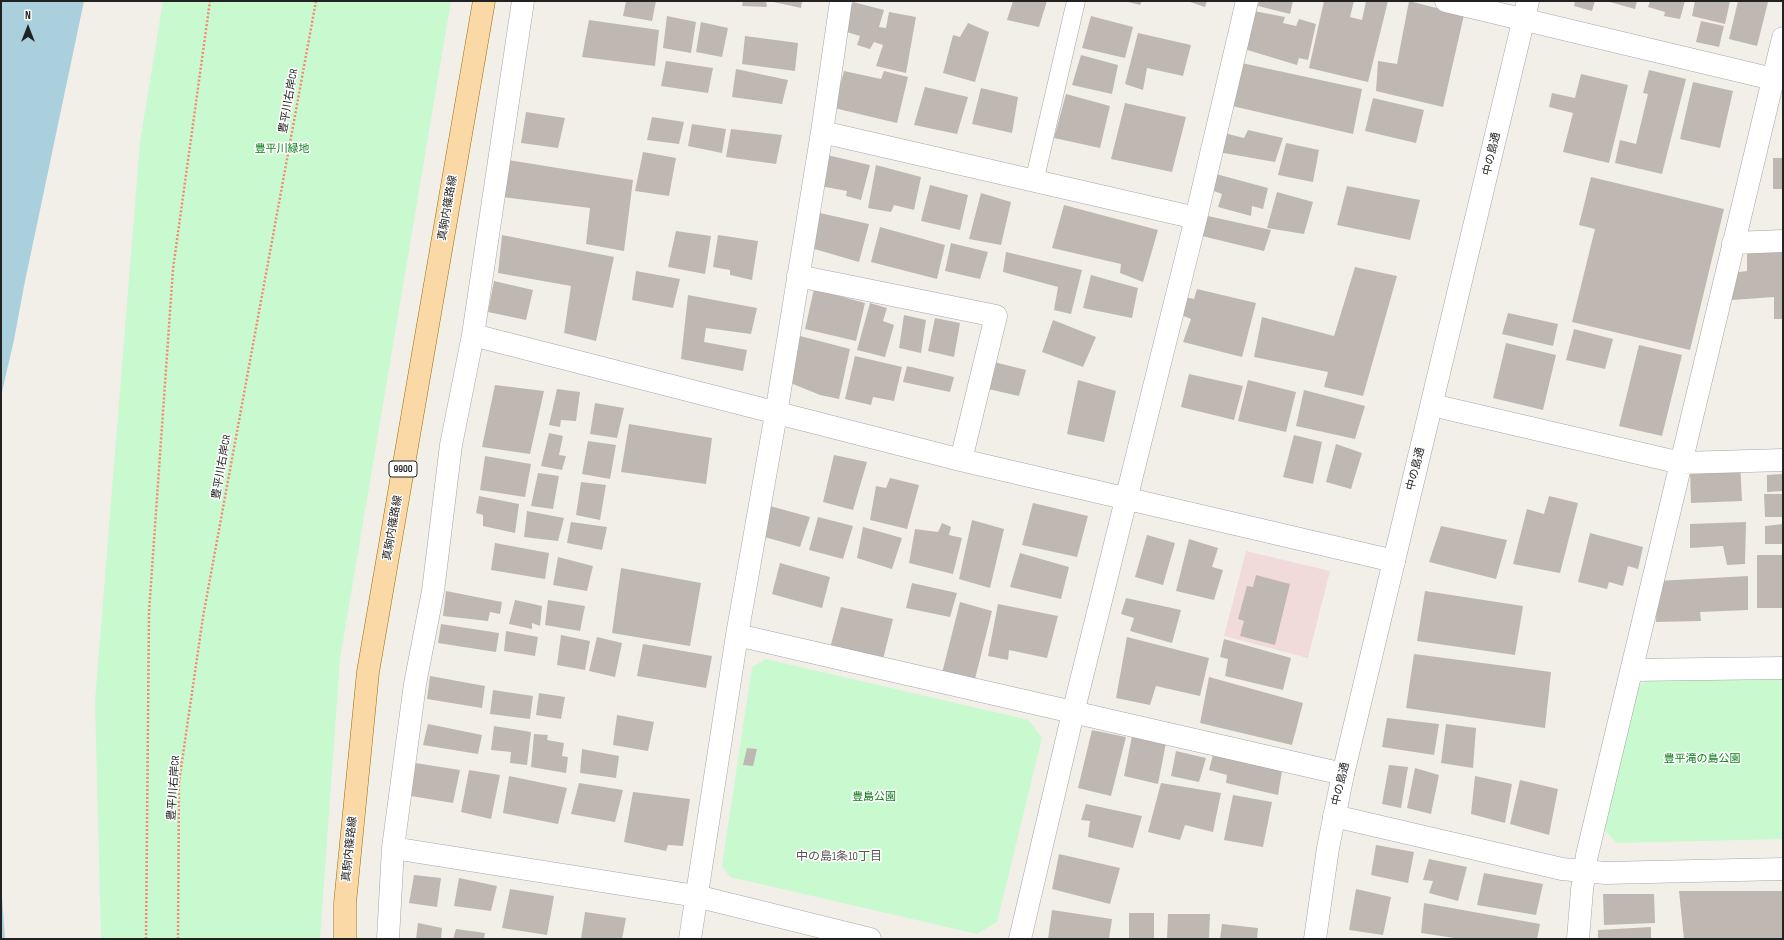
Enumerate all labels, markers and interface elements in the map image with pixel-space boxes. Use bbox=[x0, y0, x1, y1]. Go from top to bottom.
north arrow bbox=[8, 8, 48, 48]
text: N bbox=[25, 9, 31, 22]
street label: 豊平川右岸CR bbox=[277, 68, 301, 134]
street label: 中の島通 bbox=[1481, 131, 1503, 177]
park label: 豊平川緑地 bbox=[255, 142, 309, 156]
street label: 真駒内篠路線 bbox=[436, 174, 460, 242]
street label: 豊平川右岸CR bbox=[210, 434, 234, 500]
street label: 中の島通 bbox=[1404, 446, 1428, 492]
road number: 9900 bbox=[389, 461, 417, 477]
street label: 真駒内篠路線 bbox=[381, 494, 405, 562]
park label: 豊平滝の島公園 bbox=[1664, 752, 1740, 766]
street label: 豊平川右岸CR bbox=[165, 755, 183, 821]
street label: 中の島通 bbox=[1330, 761, 1352, 807]
park label: 豊島公園 bbox=[852, 790, 896, 804]
street label: 真駒内篠路線 bbox=[340, 815, 360, 883]
district label: 中の島1条10丁目 bbox=[796, 850, 882, 864]

